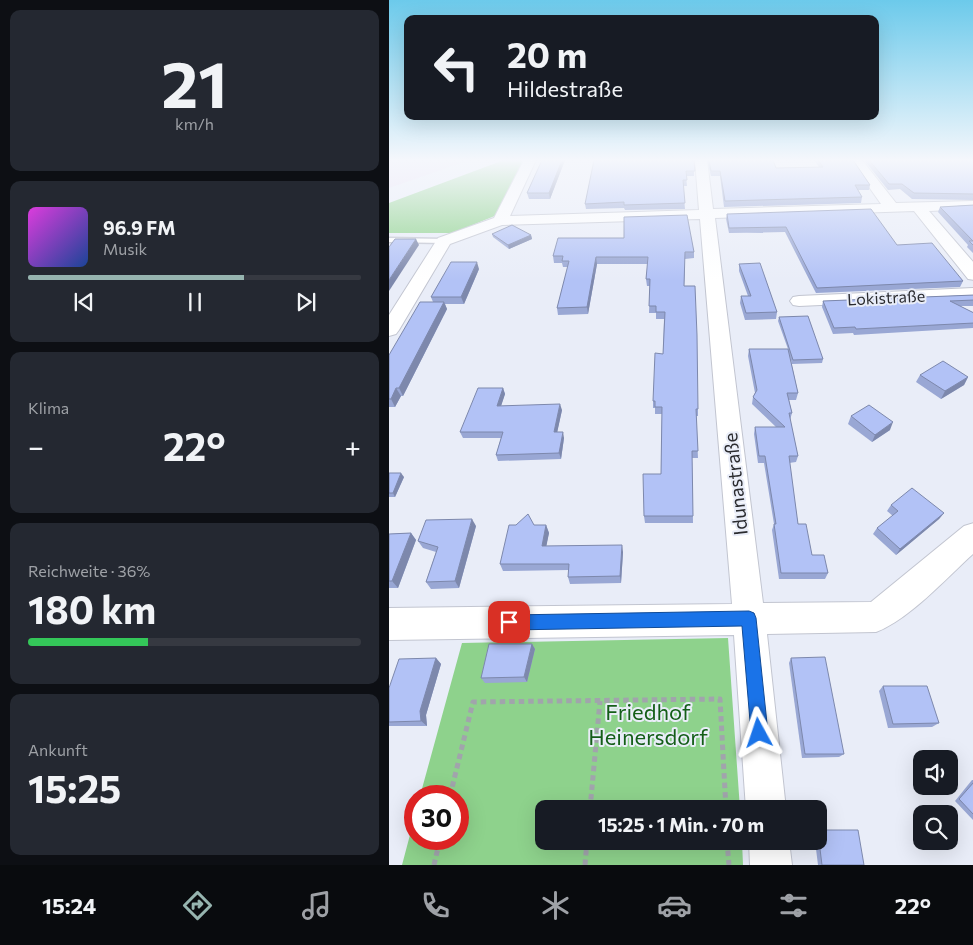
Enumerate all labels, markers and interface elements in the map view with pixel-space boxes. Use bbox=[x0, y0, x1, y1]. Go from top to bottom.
text: 20 m bbox=[507, 32, 587, 75]
icon: left bbox=[424, 35, 489, 100]
text: 21 bbox=[161, 42, 228, 121]
text: Hildestraße bbox=[507, 75, 623, 102]
text: km/h bbox=[175, 114, 214, 133]
text: 96.9 FM bbox=[103, 216, 176, 239]
text: Musik bbox=[103, 239, 147, 258]
street label: Lokistraße bbox=[847, 285, 925, 309]
icon: previous bbox=[70, 288, 98, 316]
icon: pause bbox=[181, 288, 209, 316]
icon: next bbox=[292, 288, 320, 316]
text: Klima bbox=[28, 398, 69, 417]
text: 22° bbox=[163, 422, 226, 469]
text: − bbox=[28, 429, 44, 463]
text: + bbox=[345, 429, 361, 463]
street label: Idunastraße bbox=[718, 432, 752, 536]
text: Reichweite · 36% bbox=[28, 561, 150, 580]
text: 180 km bbox=[28, 585, 156, 632]
pin bbox=[488, 601, 530, 643]
icon: arrive bbox=[495, 608, 523, 636]
park label: Friedhof Heinersdorf bbox=[588, 698, 708, 750]
position arrow bbox=[732, 706, 784, 758]
text: Ankunft bbox=[28, 740, 88, 759]
map controls bbox=[913, 750, 958, 850]
button: sound bbox=[913, 750, 958, 795]
text: 15:25 bbox=[28, 764, 121, 811]
speed limit sign: 30 bbox=[404, 785, 469, 850]
button: search bbox=[913, 805, 958, 850]
text: 15:25 · 1 Min. · 70 m bbox=[598, 813, 764, 836]
icon: directions bbox=[180, 888, 215, 923]
icon: music bbox=[299, 888, 334, 923]
icon: phone bbox=[418, 888, 453, 923]
icon: climate bbox=[538, 888, 573, 923]
icon: car bbox=[657, 888, 692, 923]
icon: filters bbox=[776, 888, 811, 923]
text: 15:24 bbox=[42, 892, 96, 919]
text: 22° bbox=[895, 892, 931, 919]

